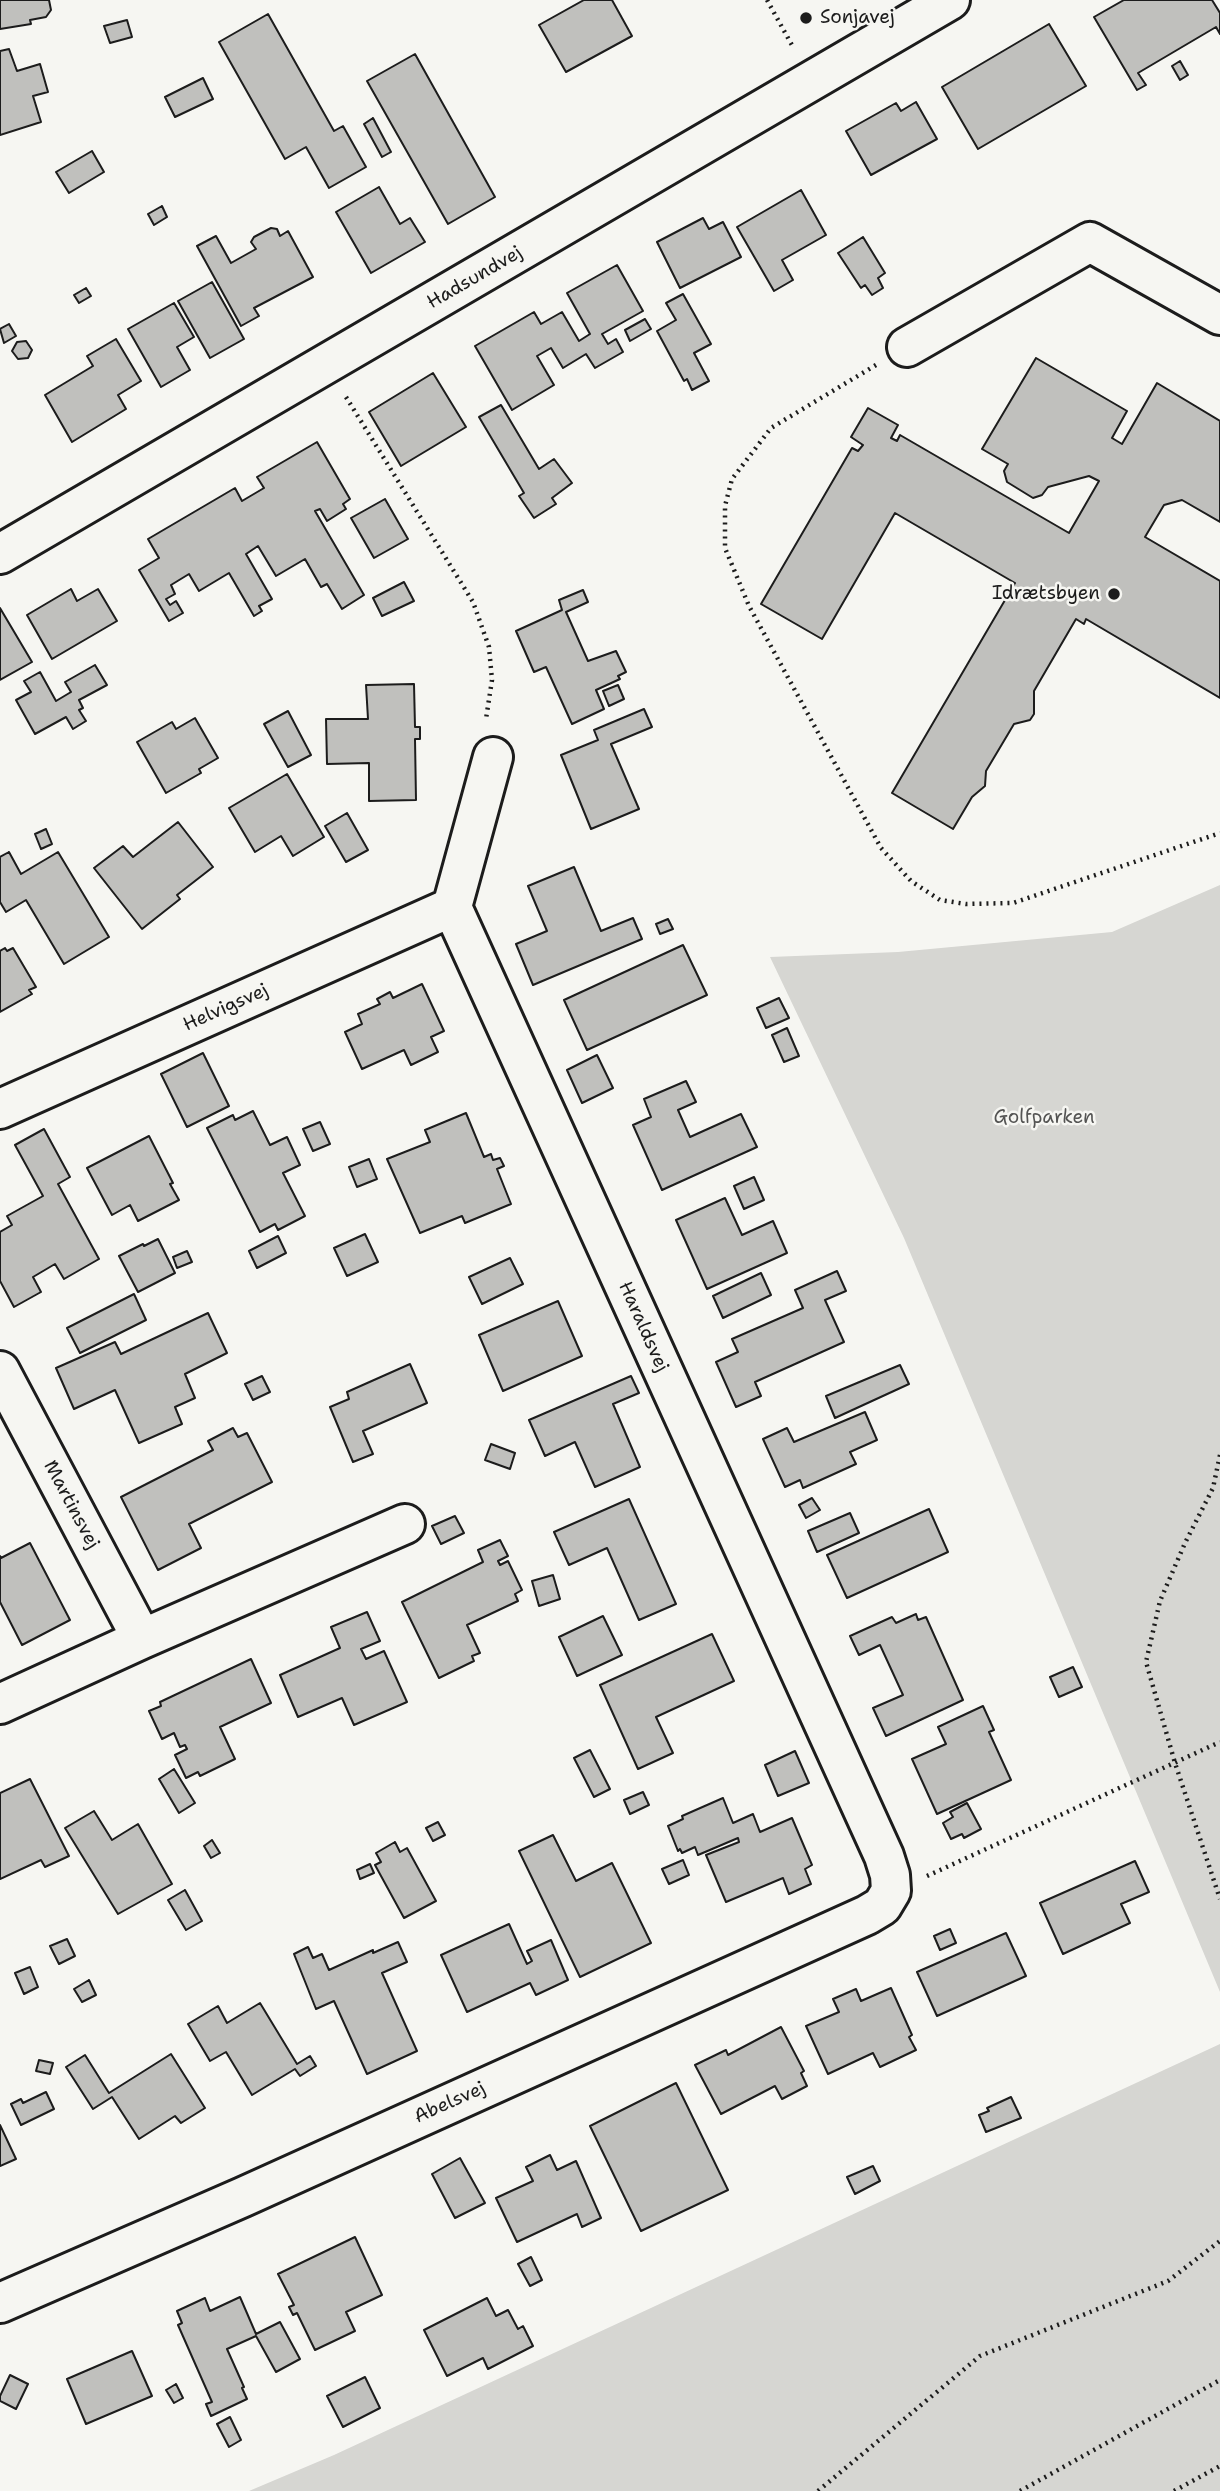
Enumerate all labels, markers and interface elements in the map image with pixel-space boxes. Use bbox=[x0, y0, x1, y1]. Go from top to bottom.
place label: Sonjavej bbox=[820, 7, 895, 29]
marker: Sonjavej bbox=[798, 10, 814, 26]
street label: Hadsundvej bbox=[423, 242, 527, 314]
place label: Idrætsbyen bbox=[992, 583, 1100, 605]
marker: Idrætsbyen bbox=[1106, 586, 1122, 602]
street label: Helvigsvej bbox=[180, 979, 272, 1037]
park label: Golfparken bbox=[993, 1107, 1095, 1129]
street label: Haraldsvej bbox=[613, 1278, 673, 1376]
street label: Martinsvej bbox=[38, 1457, 104, 1553]
street label: Abelsvej bbox=[411, 2077, 489, 2129]

